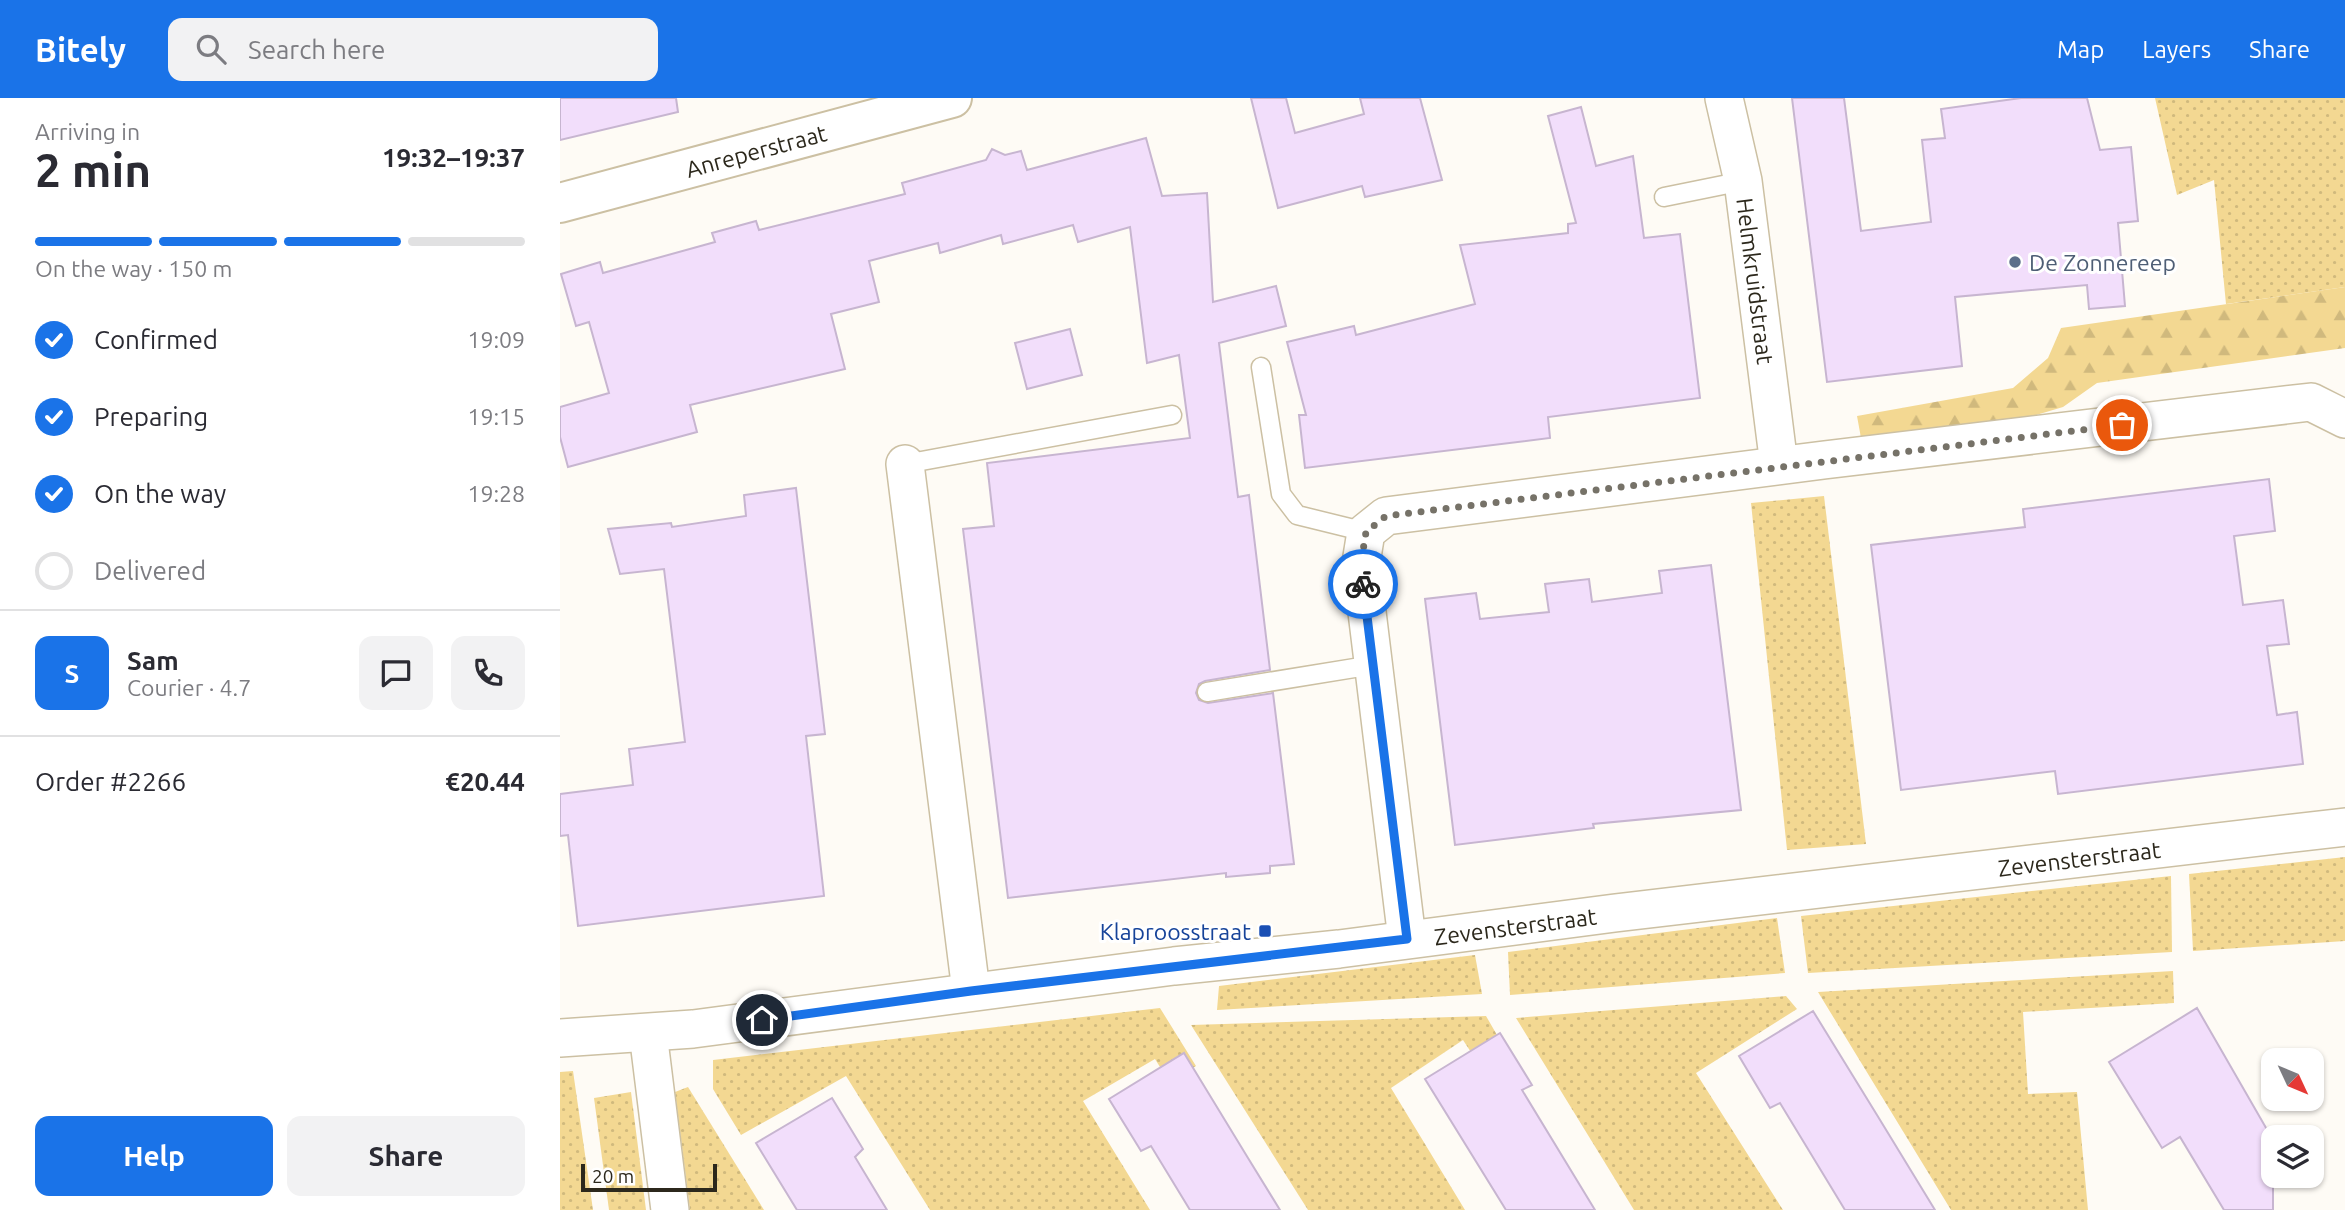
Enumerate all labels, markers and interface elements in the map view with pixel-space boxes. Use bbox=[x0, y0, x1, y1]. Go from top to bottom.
search box bbox=[168, 18, 658, 81]
icon: search bbox=[192, 30, 230, 68]
text: Bitely bbox=[35, 31, 126, 68]
text: Search here bbox=[248, 35, 385, 64]
text: Map bbox=[2057, 36, 2104, 63]
text: Layers bbox=[2142, 36, 2211, 63]
text: Share bbox=[2249, 36, 2310, 63]
text: Arriving in bbox=[35, 119, 140, 144]
street label: Anreperstraat bbox=[683, 120, 829, 181]
text: 19:32–19:37 bbox=[382, 143, 525, 172]
text: 2 min bbox=[35, 144, 151, 196]
street label: Helmkruidstraat bbox=[1733, 196, 1779, 366]
place label: De Zonnereep bbox=[2029, 250, 2176, 275]
marker: De Zonnereep bbox=[2007, 254, 2023, 270]
text: On the way · 150 m bbox=[35, 256, 232, 281]
icon: check bbox=[35, 321, 73, 359]
text: Confirmed bbox=[94, 325, 218, 354]
text: 19:09 bbox=[467, 327, 525, 352]
pin bbox=[2092, 395, 2152, 455]
icon: check bbox=[35, 398, 73, 436]
text: Preparing bbox=[94, 402, 208, 431]
text: 19:15 bbox=[467, 404, 525, 429]
icon: bag bbox=[2103, 406, 2141, 444]
icon: check bbox=[35, 475, 73, 513]
text: On the way bbox=[94, 479, 226, 508]
text: 19:28 bbox=[467, 481, 525, 506]
courier bbox=[1328, 549, 1398, 619]
text: Delivered bbox=[94, 556, 206, 585]
icon: bike bbox=[1344, 565, 1382, 603]
button: chat bbox=[359, 636, 433, 710]
button: phone bbox=[451, 636, 525, 710]
text: Sam bbox=[127, 646, 179, 675]
text: S bbox=[65, 659, 79, 688]
text: Courier · 4.7 bbox=[127, 675, 251, 700]
text: Order #2266 bbox=[35, 767, 186, 796]
text: €20.44 bbox=[445, 767, 525, 796]
street label: Zevensterstraat bbox=[1996, 836, 2162, 880]
street label: Zevensterstraat bbox=[1433, 903, 1598, 949]
place label: Klaproosstraat bbox=[1100, 919, 1251, 944]
marker: Klaproosstraat bbox=[1257, 923, 1273, 939]
pin bbox=[732, 990, 792, 1050]
icon: home bbox=[743, 1001, 781, 1039]
north arrow bbox=[2261, 1048, 2324, 1111]
map controls bbox=[2261, 1048, 2324, 1188]
button: Help bbox=[35, 1116, 273, 1196]
button: Share bbox=[287, 1116, 525, 1196]
button: layers bbox=[2261, 1125, 2324, 1188]
scale bar bbox=[581, 1161, 718, 1193]
text: 20 m bbox=[592, 1165, 634, 1187]

